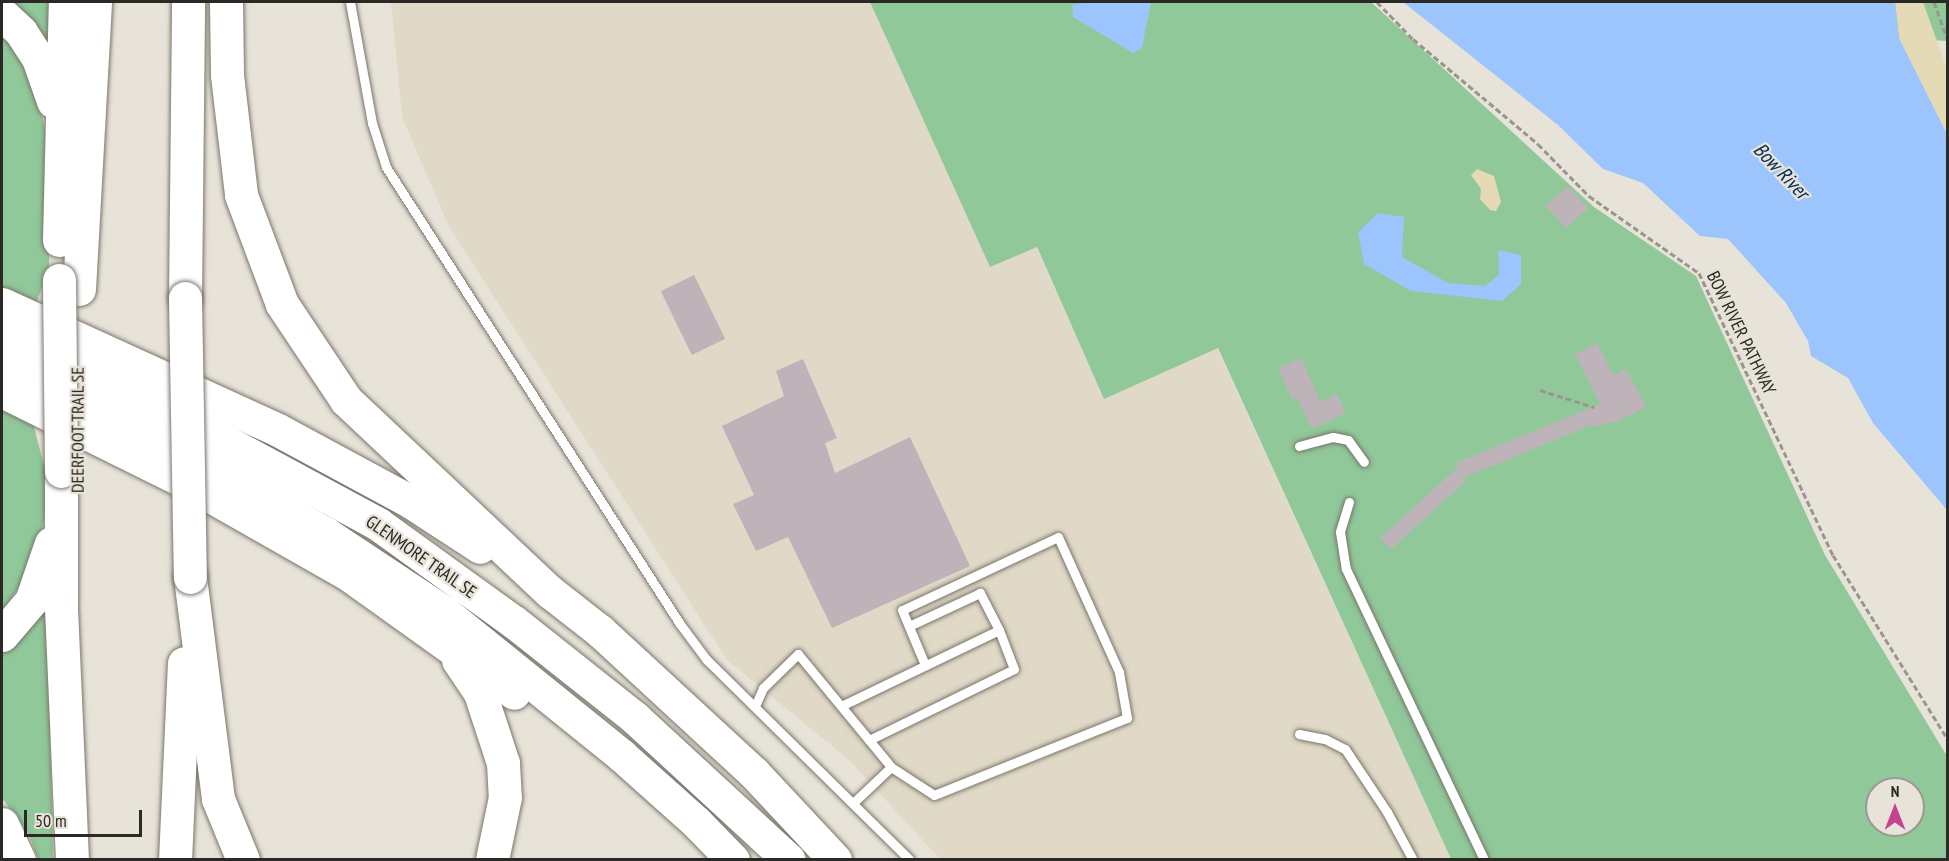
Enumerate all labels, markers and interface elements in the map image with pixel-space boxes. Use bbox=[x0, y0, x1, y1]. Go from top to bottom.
water label: Bow River bbox=[1748, 138, 1814, 204]
street label: BOW RIVER PATHWAY bbox=[1702, 268, 1780, 398]
street label: DEERFOOT TRAIL SE bbox=[67, 366, 89, 494]
street label: GLENMORE TRAIL SE bbox=[361, 511, 481, 603]
north arrow bbox=[1865, 777, 1925, 837]
text: N bbox=[1891, 781, 1899, 801]
scale bar bbox=[27, 798, 146, 836]
text: 50 m bbox=[35, 809, 67, 832]

